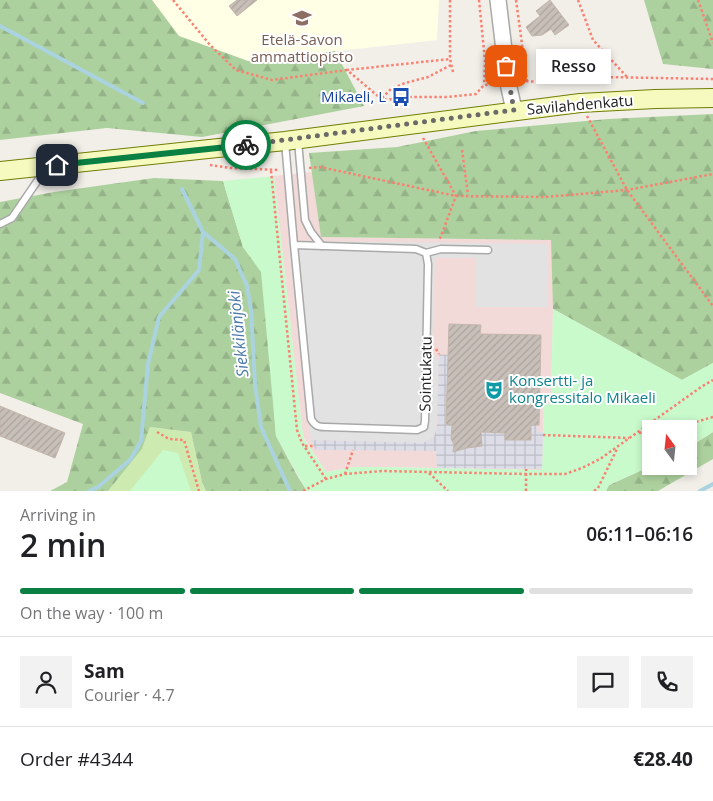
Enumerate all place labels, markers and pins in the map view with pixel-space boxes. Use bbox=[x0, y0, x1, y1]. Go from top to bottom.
school or university icon: Etelä-Savon ammattiopisto bbox=[291, 7, 313, 29]
place label: Etelä-Savon ammattiopisto bbox=[251, 29, 353, 66]
pin bbox=[485, 45, 527, 87]
callout: Resso bbox=[536, 48, 611, 84]
place label: Mikaeli, L bbox=[321, 86, 386, 106]
bus stop icon: Mikaeli, L bbox=[390, 86, 412, 108]
pin bbox=[36, 144, 78, 186]
place label: Konsertti- ja kongressitalo Mikaeli bbox=[509, 370, 656, 407]
theatre icon: Konsertti- ja kongressitalo Mikaeli bbox=[483, 379, 505, 401]

